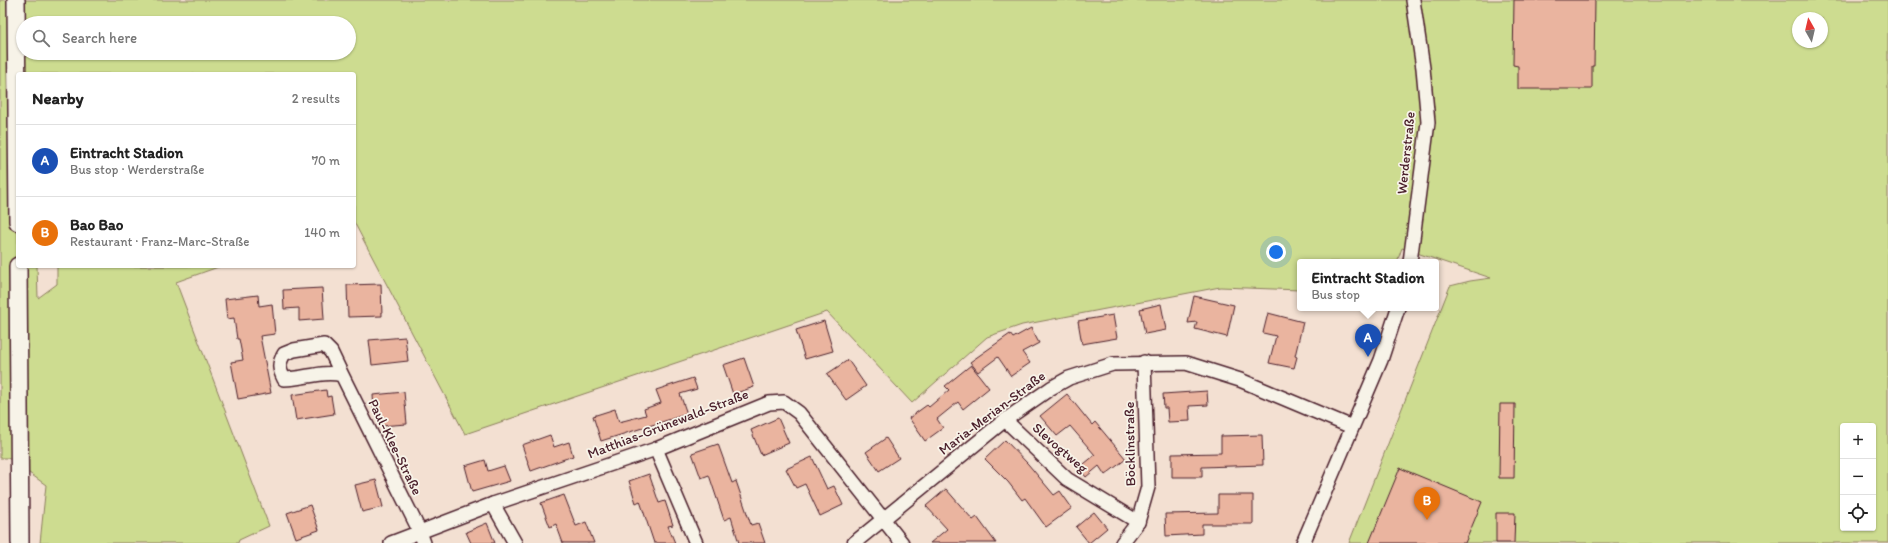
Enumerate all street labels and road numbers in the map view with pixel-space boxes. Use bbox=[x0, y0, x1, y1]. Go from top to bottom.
street label: Werderstraße bbox=[1393, 111, 1419, 195]
street label: Maria-Merian-Straße bbox=[935, 367, 1049, 459]
street label: Matthias-Grünewald-Straße bbox=[585, 385, 751, 463]
street label: Paul-Klee-Straße bbox=[364, 396, 426, 498]
street label: Böcklinstraße bbox=[1121, 401, 1139, 486]
street label: Slevogtweg bbox=[1029, 419, 1092, 477]

